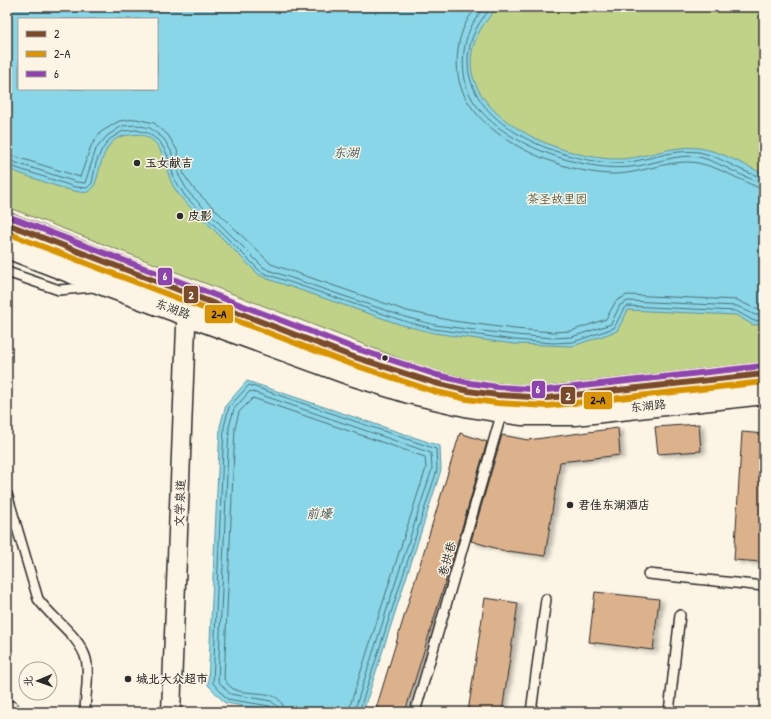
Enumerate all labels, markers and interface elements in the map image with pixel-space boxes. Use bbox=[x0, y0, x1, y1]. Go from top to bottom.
legend bbox=[18, 18, 158, 90]
text: 2 bbox=[54, 25, 60, 42]
text: 2-A bbox=[54, 45, 70, 62]
text: 6 bbox=[54, 65, 59, 82]
water label: 东湖 bbox=[333, 143, 361, 161]
place label: 玉女献吉 bbox=[145, 154, 193, 171]
marker: 玉女献吉 bbox=[132, 158, 142, 168]
park label: 茶圣故里园 bbox=[527, 190, 587, 207]
place label: 皮影 bbox=[188, 207, 212, 224]
marker: 皮影 bbox=[175, 211, 185, 221]
line badge: 6 bbox=[157, 267, 173, 286]
text: 6 bbox=[163, 269, 168, 283]
line badge: 2 bbox=[183, 285, 199, 304]
text: 2 bbox=[188, 288, 194, 302]
street label: 东湖路 bbox=[153, 294, 193, 323]
line badge: 2-A bbox=[204, 304, 234, 324]
text: 2-A bbox=[212, 307, 227, 321]
unlabelled marker bbox=[380, 353, 390, 363]
line badge: 6 bbox=[531, 380, 546, 399]
text: 6 bbox=[536, 382, 541, 396]
line badge: 2 bbox=[560, 386, 576, 405]
text: 2 bbox=[565, 389, 571, 403]
line badge: 2-A bbox=[583, 391, 613, 410]
text: 2-A bbox=[591, 393, 606, 407]
street label: 东湖路 bbox=[629, 395, 667, 416]
street label: 文学泉道 bbox=[170, 479, 189, 527]
place label: 君佳东湖酒店 bbox=[578, 496, 650, 513]
marker: 君佳东湖酒店 bbox=[565, 500, 575, 510]
water label: 前壕 bbox=[306, 504, 334, 522]
street label: 卷拱巷 bbox=[433, 539, 460, 579]
north arrow bbox=[18, 661, 58, 701]
place label: 城北大众超市 bbox=[136, 670, 208, 687]
marker: 城北大众超市 bbox=[123, 674, 133, 684]
text: 北 bbox=[21, 676, 35, 687]

